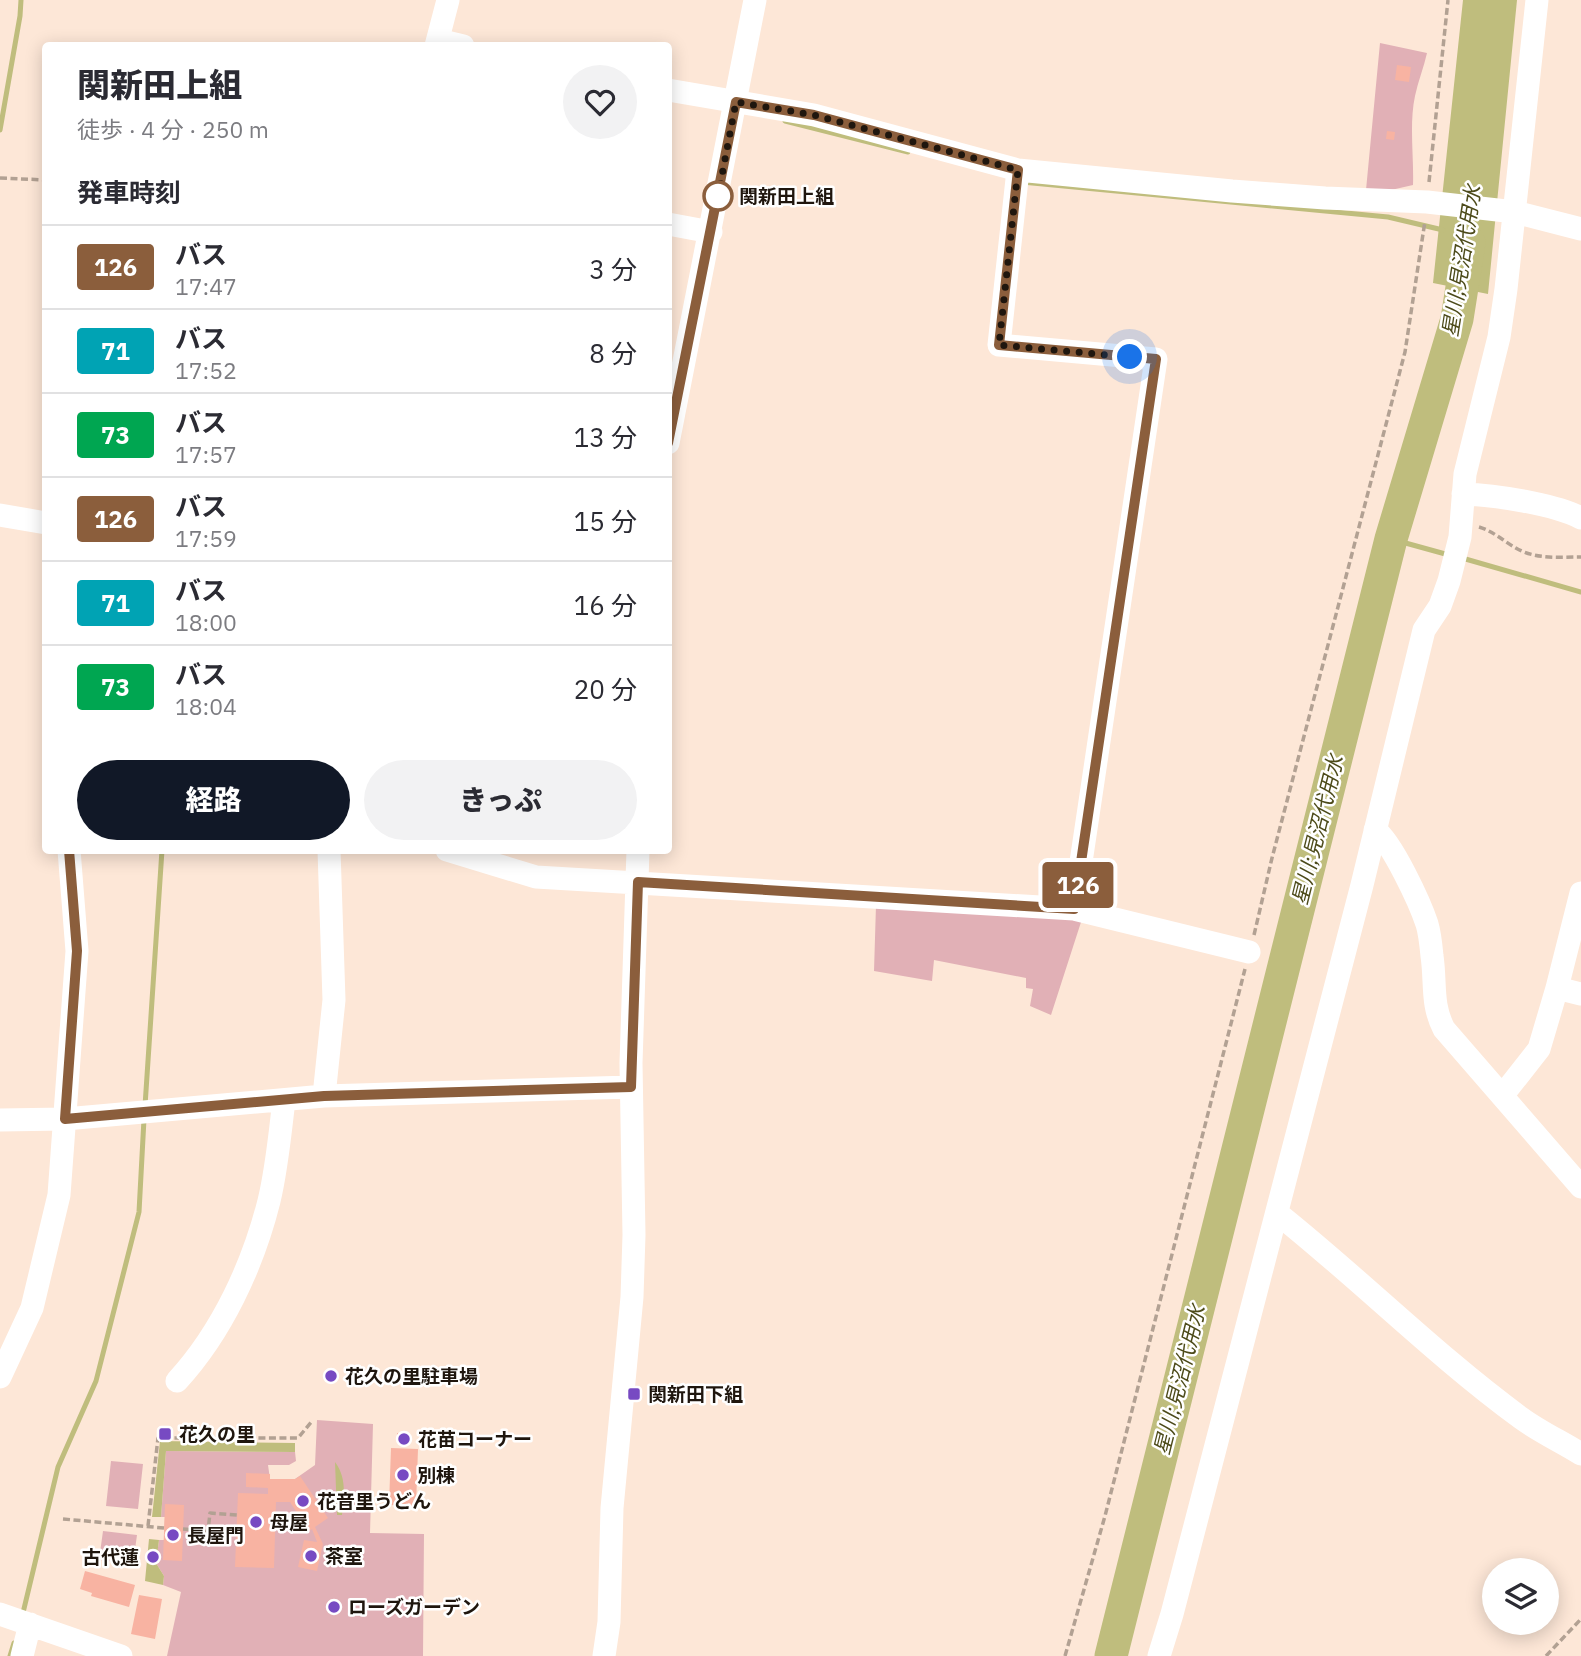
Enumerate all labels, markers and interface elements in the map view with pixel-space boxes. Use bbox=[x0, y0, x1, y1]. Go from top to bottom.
text: 関新田上組 bbox=[77, 63, 242, 106]
button: heart bbox=[563, 65, 637, 139]
text: 徒歩 · 4 分 · 250 m bbox=[77, 114, 269, 144]
text: 発車時刻 bbox=[77, 175, 181, 209]
marker: 関新田上組 bbox=[703, 181, 733, 211]
water label: 星川;見沼代用水 bbox=[1435, 181, 1487, 339]
place label: 関新田上組 bbox=[739, 184, 834, 208]
text: バス bbox=[175, 237, 227, 271]
text: 126 bbox=[94, 251, 137, 283]
text: 3 分 bbox=[589, 252, 637, 286]
text: 17:47 bbox=[175, 271, 237, 301]
text: バス bbox=[175, 321, 227, 355]
text: 71 bbox=[101, 335, 130, 367]
text: 8 分 bbox=[589, 336, 637, 370]
your location bbox=[1112, 339, 1147, 374]
text: 17:52 bbox=[175, 355, 237, 385]
text: バス bbox=[175, 405, 227, 439]
text: 73 bbox=[101, 419, 130, 451]
text: 13 分 bbox=[574, 420, 637, 454]
text: 17:57 bbox=[175, 439, 237, 469]
text: バス bbox=[175, 489, 227, 523]
text: 126 bbox=[94, 503, 137, 535]
text: 15 分 bbox=[574, 504, 637, 538]
text: 17:59 bbox=[175, 523, 237, 553]
text: バス bbox=[175, 573, 227, 607]
text: 71 bbox=[101, 587, 130, 619]
text: 16 分 bbox=[574, 588, 637, 622]
text: 18:00 bbox=[175, 607, 237, 637]
text: バス bbox=[175, 657, 227, 691]
text: 73 bbox=[101, 671, 130, 703]
text: 20 分 bbox=[574, 672, 637, 706]
text: 18:04 bbox=[175, 691, 237, 721]
water label: 星川;見沼代用水 bbox=[1285, 750, 1350, 907]
button: 経路 bbox=[77, 760, 350, 840]
button: きっぷ bbox=[364, 760, 637, 840]
line badge: 126 bbox=[1038, 862, 1118, 908]
text: 126 bbox=[1056, 869, 1100, 901]
water label: 星川;見沼代用水 bbox=[1147, 1300, 1212, 1457]
place label: 花久の里駐車場 bbox=[345, 1364, 478, 1388]
marker: 花久の里駐車場 bbox=[323, 1368, 339, 1384]
place label: 関新田下組 bbox=[648, 1382, 743, 1406]
marker: 関新田下組 bbox=[626, 1386, 642, 1402]
place label: 花久の里 bbox=[179, 1422, 255, 1446]
marker: 花久の里 bbox=[157, 1426, 173, 1442]
place label: 花苗コーナー bbox=[418, 1427, 532, 1451]
marker: 花苗コーナー bbox=[396, 1431, 412, 1447]
place label: 別棟 bbox=[417, 1463, 455, 1487]
marker: 別棟 bbox=[395, 1467, 411, 1483]
place label: 花音里うどん bbox=[317, 1489, 431, 1513]
marker: 花音里うどん bbox=[295, 1493, 311, 1509]
place label: 母屋 bbox=[270, 1510, 308, 1534]
marker: 母屋 bbox=[248, 1514, 264, 1530]
place label: 長屋門 bbox=[187, 1523, 244, 1547]
marker: 長屋門 bbox=[165, 1527, 181, 1543]
place label: 茶室 bbox=[325, 1544, 363, 1568]
place label: 古代蓮 bbox=[82, 1545, 139, 1569]
marker: 茶室 bbox=[303, 1548, 319, 1564]
marker: 古代蓮 bbox=[145, 1549, 161, 1565]
map controls bbox=[1482, 1558, 1559, 1635]
button: layers bbox=[1482, 1558, 1559, 1635]
place label: ローズガーデン bbox=[348, 1595, 480, 1619]
marker: ローズガーデン bbox=[326, 1599, 342, 1615]

